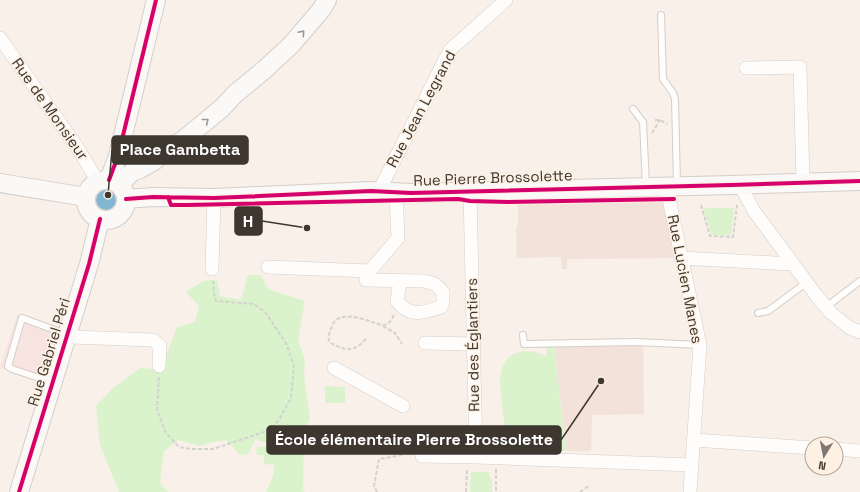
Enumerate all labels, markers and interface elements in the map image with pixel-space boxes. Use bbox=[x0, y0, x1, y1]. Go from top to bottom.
one-way arrow bbox=[297, 30, 304, 38]
street label: Rue Jean Legrand bbox=[382, 47, 459, 171]
street label: Rue de Monsieur bbox=[8, 54, 93, 164]
one-way arrow bbox=[202, 118, 209, 125]
callout: Place Gambetta bbox=[112, 136, 248, 164]
text: Place Gambetta bbox=[120, 139, 240, 160]
street label: Rue Pierre Brossolette bbox=[413, 165, 573, 190]
callout: H bbox=[235, 207, 262, 235]
text: H bbox=[243, 211, 253, 232]
street label: Rue Lucien Manes bbox=[664, 213, 707, 345]
street label: Rue des Églantiers bbox=[462, 278, 483, 412]
street label: Rue Gabriel Péri bbox=[23, 295, 74, 408]
callout: École élémentaire Pierre Brossolette bbox=[267, 426, 561, 454]
text: École élémentaire Pierre Brossolette bbox=[275, 429, 553, 450]
north arrow bbox=[804, 436, 844, 476]
text: N bbox=[817, 458, 827, 473]

